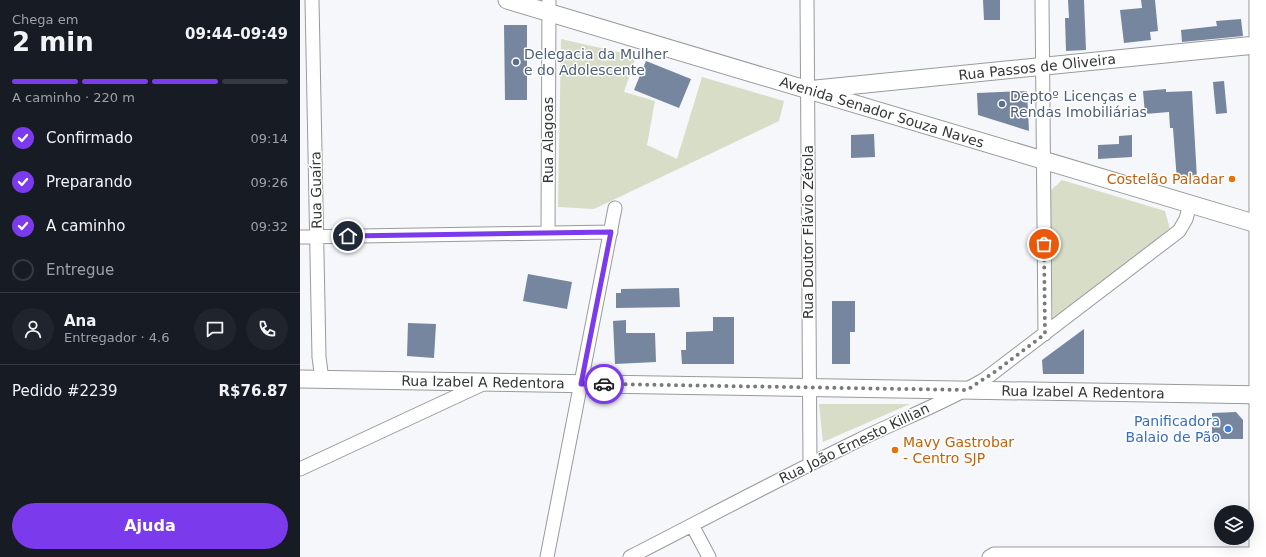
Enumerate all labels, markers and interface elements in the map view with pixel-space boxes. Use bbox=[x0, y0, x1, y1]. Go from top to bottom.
text: Chega em bbox=[12, 12, 78, 27]
text: 09:44–09:49 bbox=[185, 25, 288, 43]
text: 2 min bbox=[12, 27, 94, 57]
place label: Delegacia da Mulher e do Adolescente bbox=[524, 46, 668, 78]
street label: Rua Passos de Oliveira bbox=[958, 51, 1116, 83]
marker: Delegacia da Mulher e do Adolescente bbox=[511, 57, 521, 67]
street label: Avenida Senador Souza Naves bbox=[778, 73, 986, 151]
place label: Deptoº Licenças e Rendas Imobiliárias bbox=[1010, 88, 1147, 120]
text: A caminho · 220 m bbox=[12, 90, 135, 105]
street label: Rua Alagoas bbox=[540, 97, 556, 183]
marker: Deptoº Licenças e Rendas Imobiliárias bbox=[997, 99, 1007, 109]
icon: check bbox=[12, 127, 34, 149]
text: Confirmado bbox=[46, 129, 133, 147]
text: 09:14 bbox=[251, 131, 288, 146]
street label: Rua Doutor Flávio Zétola bbox=[800, 145, 816, 319]
street label: Rua Guaíra bbox=[307, 151, 325, 229]
icon: check bbox=[12, 171, 34, 193]
place label: Costelão Paladar bbox=[1107, 171, 1224, 187]
text: Preparando bbox=[46, 173, 132, 191]
marker: Costelão Paladar bbox=[1227, 174, 1237, 184]
text: 09:26 bbox=[251, 175, 288, 190]
icon: check bbox=[12, 215, 34, 237]
text: A caminho bbox=[46, 217, 125, 235]
text: 09:32 bbox=[251, 219, 288, 234]
pin bbox=[331, 219, 365, 253]
icon: home bbox=[337, 225, 359, 247]
pin bbox=[1027, 227, 1061, 261]
icon: bag bbox=[1033, 233, 1055, 255]
text: Entregue bbox=[46, 261, 114, 279]
button: person bbox=[12, 308, 54, 350]
button: chat bbox=[194, 308, 236, 350]
button: phone bbox=[246, 308, 288, 350]
text: Ana bbox=[64, 312, 96, 330]
text: Entregador · 4.6 bbox=[64, 330, 169, 345]
courier bbox=[584, 364, 624, 404]
street label: Rua Izabel A Redentora bbox=[401, 373, 565, 391]
icon: car bbox=[593, 373, 615, 395]
text: Pedido #2239 bbox=[12, 382, 118, 400]
text: R$76.87 bbox=[219, 382, 288, 400]
street label: Rua Izabel A Redentora bbox=[1001, 383, 1165, 401]
street label: Rua João Ernesto Killian bbox=[776, 400, 932, 486]
place label: Panificadora Balaio de Pão bbox=[1126, 413, 1220, 445]
marker: Panificadora Balaio de Pão bbox=[1223, 424, 1233, 434]
place label: Mavy Gastrobar - Centro SJP bbox=[903, 434, 1014, 466]
marker: Mavy Gastrobar - Centro SJP bbox=[890, 445, 900, 455]
button: Ajuda bbox=[12, 503, 288, 549]
map controls bbox=[1214, 505, 1254, 545]
button: layers bbox=[1214, 505, 1254, 545]

